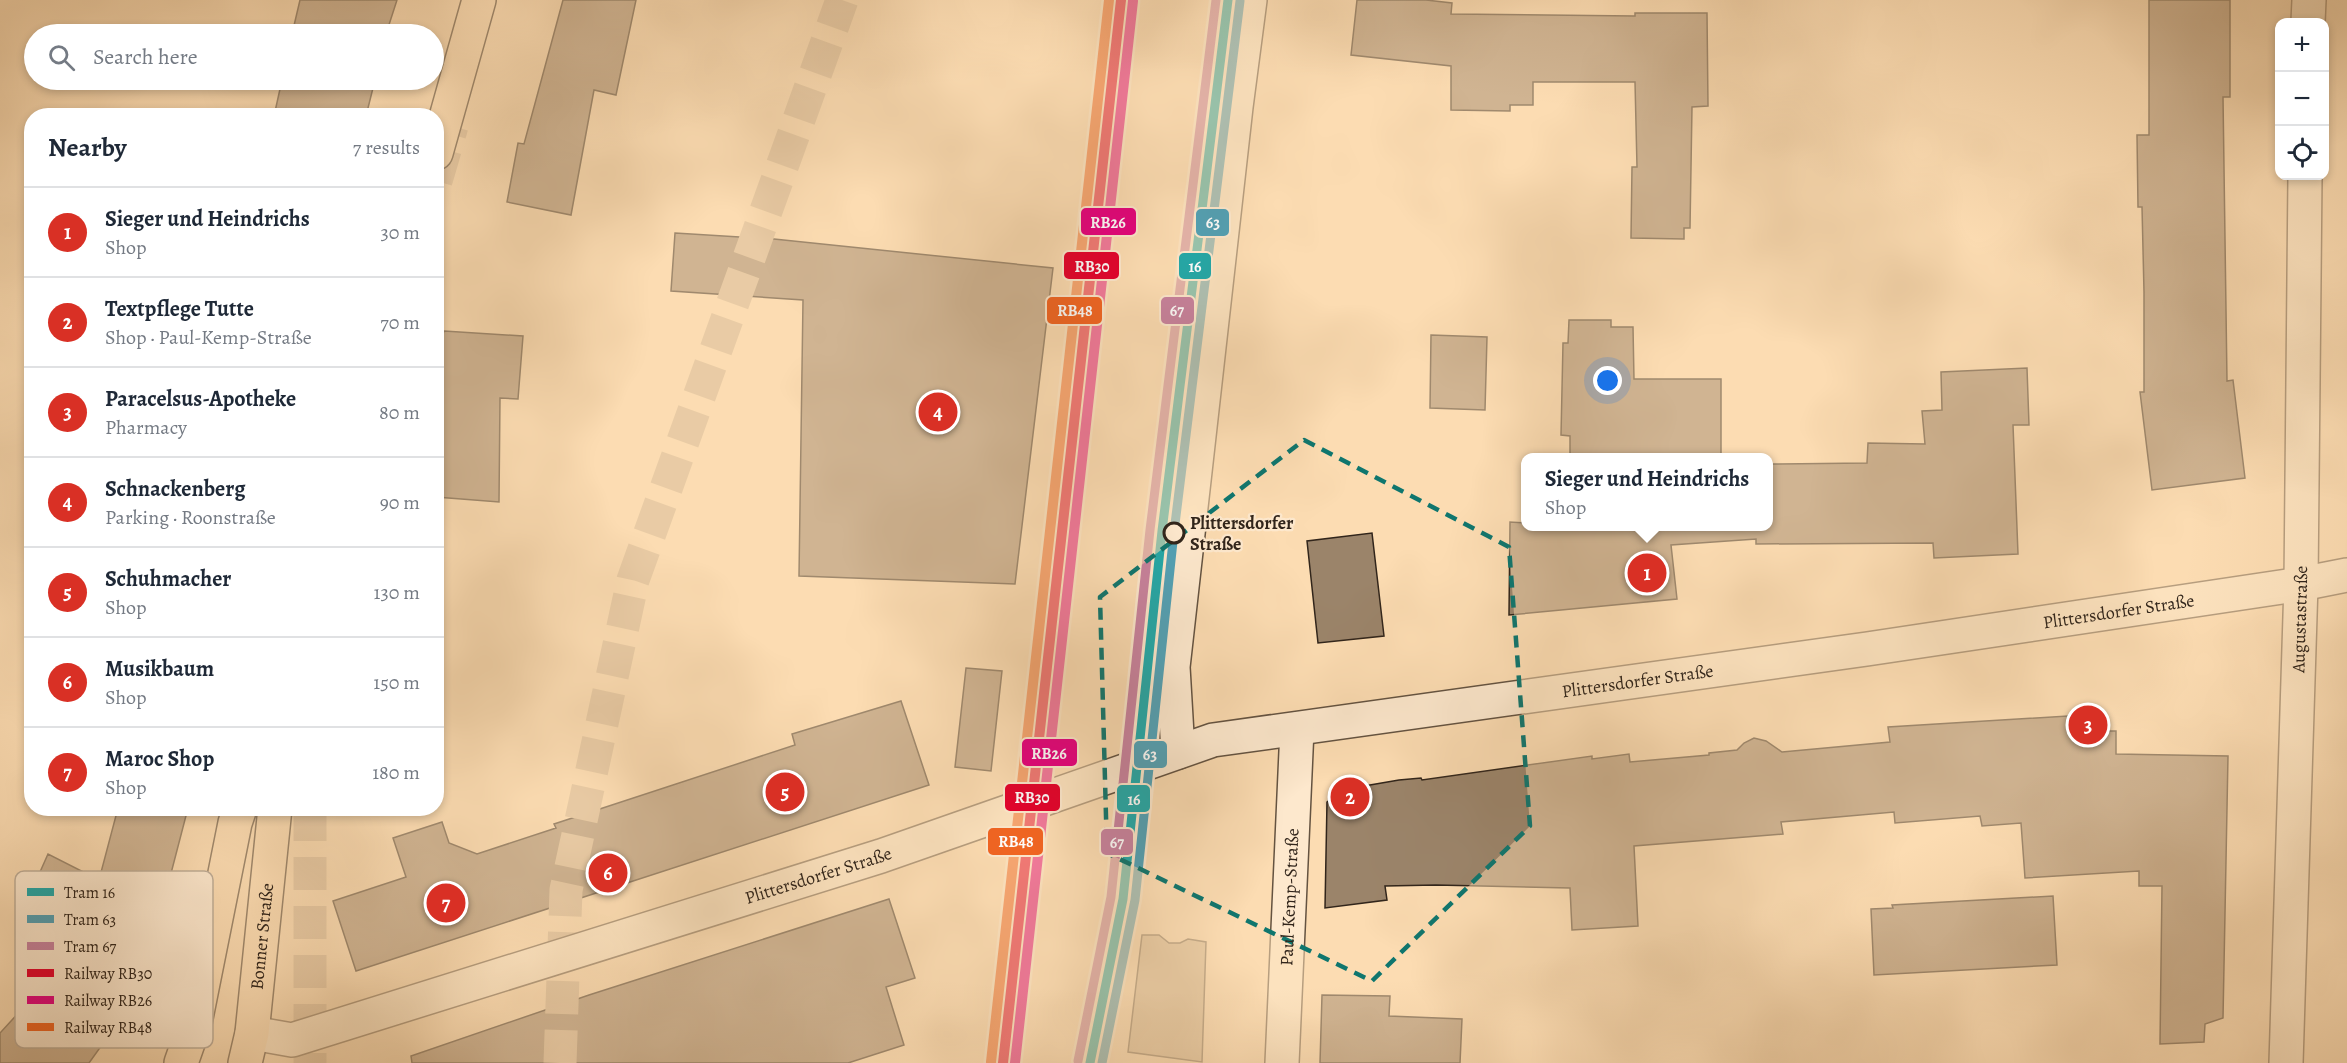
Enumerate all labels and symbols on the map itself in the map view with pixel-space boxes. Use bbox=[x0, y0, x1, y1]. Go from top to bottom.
line badge: RB26 bbox=[1080, 207, 1137, 236]
line badge: 63 bbox=[1195, 208, 1230, 237]
text: RB26 bbox=[1090, 212, 1126, 234]
text: 63 bbox=[1206, 212, 1220, 234]
line badge: RB30 bbox=[1063, 251, 1120, 280]
line badge: 16 bbox=[1178, 252, 1212, 280]
text: RB30 bbox=[1074, 256, 1110, 278]
text: 16 bbox=[1188, 256, 1202, 278]
line badge: RB48 bbox=[1046, 296, 1103, 325]
line badge: 67 bbox=[1160, 296, 1195, 325]
text: RB48 bbox=[1057, 300, 1093, 322]
text: 67 bbox=[1170, 300, 1184, 322]
your location bbox=[1593, 366, 1622, 395]
pin: 4 bbox=[918, 390, 958, 434]
place label: Plittersdorfer Straße bbox=[1190, 511, 1294, 556]
marker: Plittersdorfer Straße bbox=[1163, 522, 1185, 544]
pin: 1 bbox=[1628, 550, 1666, 596]
street label: Augustastraße bbox=[2286, 565, 2313, 674]
street label: Plittersdorfer Straße bbox=[2041, 588, 2196, 634]
street label: Plittersdorfer Straße bbox=[1560, 659, 1715, 703]
pin: 3 bbox=[2068, 702, 2108, 748]
line badge: RB26 bbox=[1021, 738, 1078, 767]
line badge: 63 bbox=[1133, 740, 1168, 769]
text: RB26 bbox=[1031, 743, 1067, 765]
text: 63 bbox=[1143, 744, 1157, 766]
pin: 5 bbox=[766, 770, 804, 814]
pin: 2 bbox=[1330, 774, 1370, 820]
line badge: RB30 bbox=[1004, 783, 1061, 812]
line badge: 16 bbox=[1116, 784, 1151, 813]
text: RB30 bbox=[1014, 787, 1050, 809]
text: 16 bbox=[1127, 789, 1141, 811]
line badge: RB48 bbox=[987, 827, 1044, 856]
line badge: 67 bbox=[1100, 828, 1134, 856]
street label: Paul-Kemp-Straße bbox=[1274, 828, 1305, 967]
text: RB48 bbox=[998, 831, 1034, 853]
text: 67 bbox=[1110, 832, 1124, 854]
street label: Plittersdorfer Straße bbox=[742, 841, 895, 910]
pin: 6 bbox=[588, 850, 628, 896]
legend bbox=[15, 871, 213, 1048]
pin: 7 bbox=[426, 880, 466, 926]
text: Tram 16 bbox=[64, 882, 115, 904]
street label: Bonner Straße bbox=[244, 882, 279, 991]
text: Tram 63 bbox=[64, 909, 116, 931]
text: Tram 67 bbox=[64, 936, 117, 958]
text: Railway RB30 bbox=[64, 963, 152, 985]
text: Railway RB26 bbox=[64, 990, 152, 1012]
text: Railway RB48 bbox=[64, 1017, 152, 1039]

